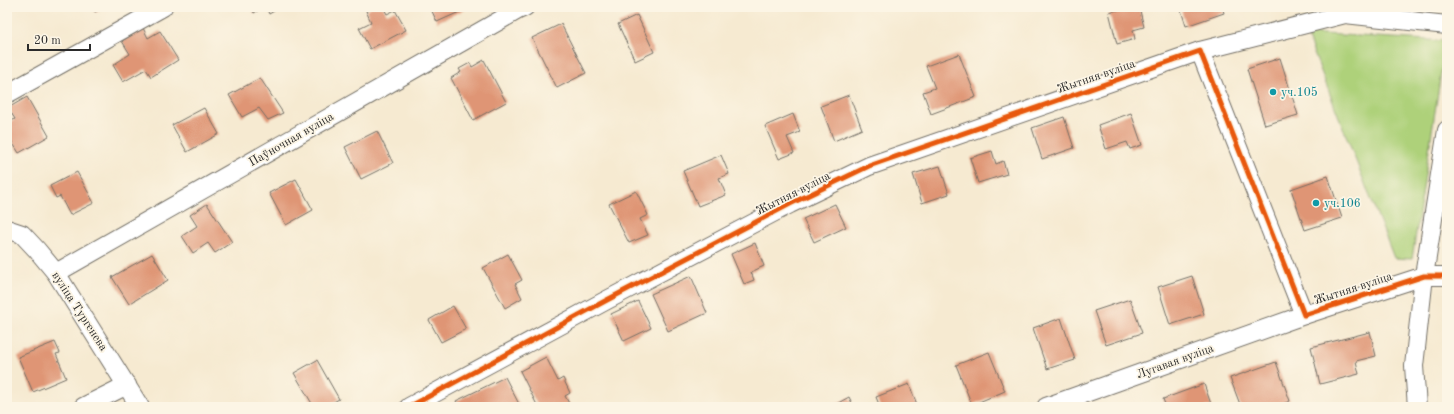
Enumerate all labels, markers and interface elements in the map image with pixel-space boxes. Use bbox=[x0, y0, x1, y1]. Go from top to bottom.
scale bar bbox=[28, 26, 90, 52]
text: 20 m bbox=[34, 35, 61, 47]
street label: Жытняя вуліца bbox=[1056, 57, 1137, 96]
place label: уч.105 bbox=[1281, 86, 1318, 99]
marker: уч.105 bbox=[1268, 87, 1278, 97]
street label: Паўночная вуліца bbox=[247, 110, 336, 169]
street label: Жытняя вуліца bbox=[754, 169, 832, 218]
marker: уч.106 bbox=[1311, 198, 1321, 208]
place label: уч.106 bbox=[1324, 198, 1361, 210]
street label: вуліца Тургенева bbox=[49, 269, 110, 353]
street label: Жытняя вуліца bbox=[1312, 270, 1394, 307]
street label: Лугавая вуліца bbox=[1135, 341, 1216, 381]

